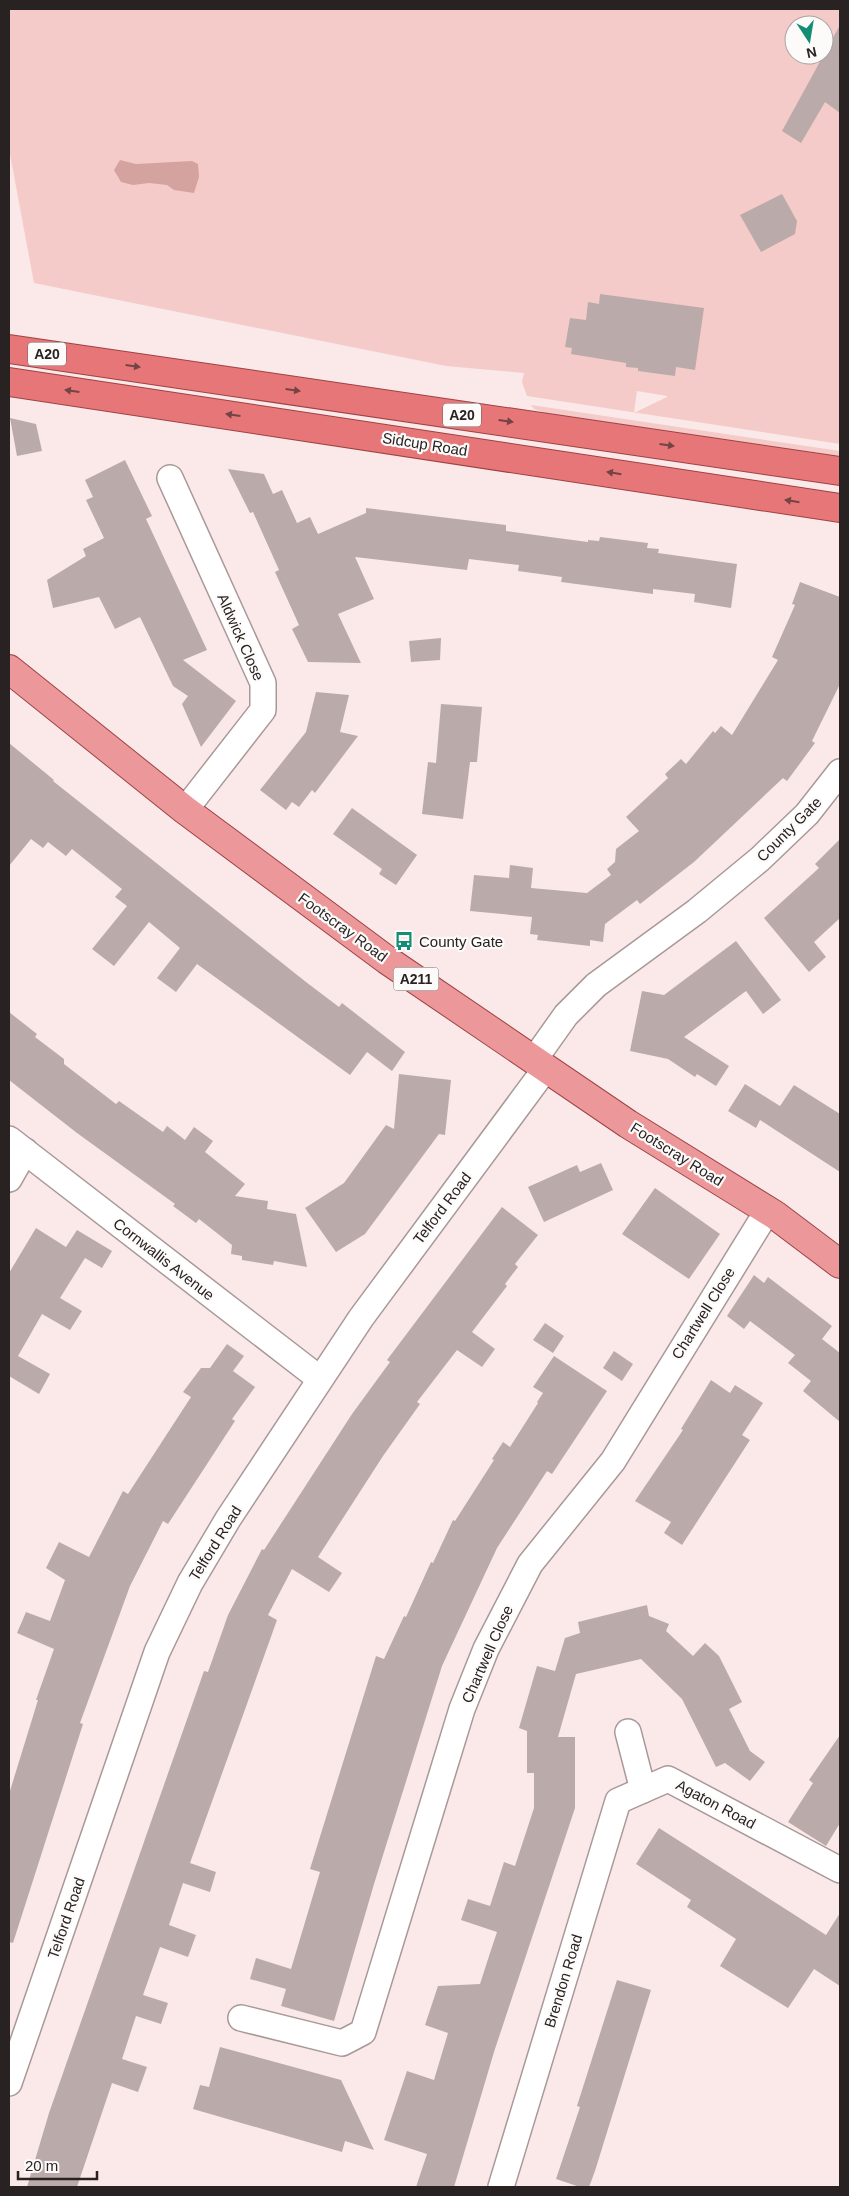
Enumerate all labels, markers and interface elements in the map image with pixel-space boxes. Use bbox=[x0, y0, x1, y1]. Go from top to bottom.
north arrow bbox=[784, 15, 834, 65]
text: N bbox=[805, 44, 818, 62]
road number: A20 bbox=[28, 342, 66, 366]
one-way arrow bbox=[125, 363, 141, 371]
one-way arrow bbox=[286, 386, 302, 394]
one-way arrow bbox=[64, 387, 80, 395]
road number: A20 bbox=[443, 404, 481, 426]
one-way arrow bbox=[224, 411, 240, 419]
one-way arrow bbox=[498, 418, 514, 426]
street label: Sidcup Road bbox=[381, 429, 469, 459]
one-way arrow bbox=[659, 441, 675, 449]
one-way arrow bbox=[606, 469, 622, 477]
one-way arrow bbox=[784, 496, 800, 504]
street label: Aldwick Close bbox=[214, 591, 268, 683]
street label: County Gate bbox=[753, 793, 825, 865]
street label: Footscray Road bbox=[295, 889, 391, 965]
bus stop icon: County Gate bbox=[393, 930, 415, 952]
place label: County Gate bbox=[419, 933, 503, 950]
road number: A211 bbox=[394, 968, 438, 991]
street label: Footscray Road bbox=[628, 1119, 726, 1189]
street label: Telford Road bbox=[410, 1169, 474, 1247]
street label: Cornwallis Avenue bbox=[110, 1214, 218, 1304]
street label: Chartwell Close bbox=[668, 1264, 738, 1362]
street label: Telford Road bbox=[185, 1502, 245, 1584]
street label: Chartwell Close bbox=[458, 1603, 516, 1705]
street label: Agaton Road bbox=[673, 1776, 759, 1832]
street label: Telford Road bbox=[44, 1875, 88, 1961]
street label: Brendon Road bbox=[541, 1932, 585, 2030]
scale bar bbox=[18, 2148, 96, 2180]
text: 20 m bbox=[25, 2157, 58, 2174]

